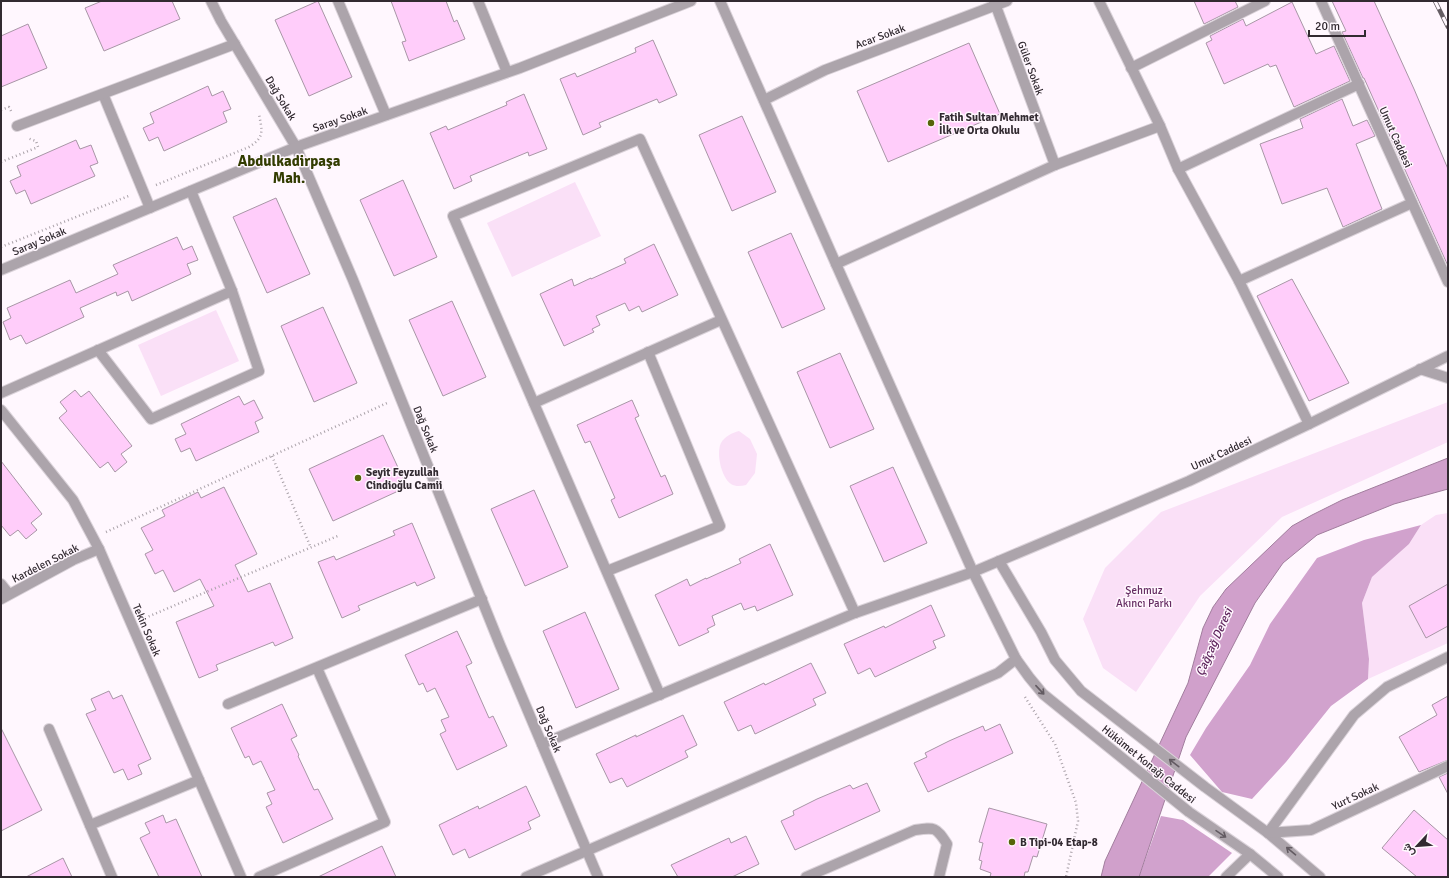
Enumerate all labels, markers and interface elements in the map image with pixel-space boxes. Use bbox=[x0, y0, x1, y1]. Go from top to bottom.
scale bar bbox=[1309, 12, 1365, 38]
text: 20 m bbox=[1315, 19, 1340, 34]
street label: Acar Sokak bbox=[853, 21, 907, 52]
street label: Güler Sokak bbox=[1015, 39, 1046, 97]
street label: Dağ Sokak bbox=[262, 74, 299, 123]
street label: Saray Sokak bbox=[311, 104, 370, 135]
street label: Umut Caddesi bbox=[1376, 105, 1415, 170]
place label: Fatih Sultan Mehmet İlk ve Orta Okulu bbox=[939, 111, 1039, 137]
marker: Fatih Sultan Mehmet İlk ve Orta Okulu bbox=[926, 118, 936, 128]
district label: Abdulkadirpaşa Mah. bbox=[238, 152, 341, 187]
street label: Saray Sokak bbox=[10, 224, 68, 259]
street label: Dağ Sokak bbox=[410, 404, 441, 455]
street label: Umut Caddesi bbox=[1189, 434, 1254, 473]
place label: Seyit Feyzullah Cindioğlu Camii bbox=[366, 466, 442, 492]
marker: Seyit Feyzullah Cindioğlu Camii bbox=[353, 473, 363, 483]
street label: Kardelen Sokak bbox=[10, 541, 81, 586]
park label: Şehmuz Akıncı Parkı bbox=[1116, 584, 1172, 610]
street label: Tekin Sokak bbox=[130, 602, 164, 659]
water label: Çağçağ Deresi bbox=[1193, 604, 1237, 678]
one-way arrow bbox=[1035, 685, 1045, 695]
street label: Dağ Sokak bbox=[533, 704, 564, 755]
street label: Hükümet Konağı Caddesi bbox=[1099, 722, 1198, 806]
one-way arrow bbox=[1169, 759, 1180, 767]
street label: Yurt Sokak bbox=[1330, 780, 1381, 813]
north arrow bbox=[1397, 826, 1437, 866]
one-way arrow bbox=[1215, 830, 1226, 838]
place label: B Tipi-04 Etap-8 bbox=[1020, 836, 1098, 849]
marker: B Tipi-04 Etap-8 bbox=[1007, 837, 1017, 847]
text: ش bbox=[1400, 841, 1417, 859]
one-way arrow bbox=[1285, 847, 1296, 856]

